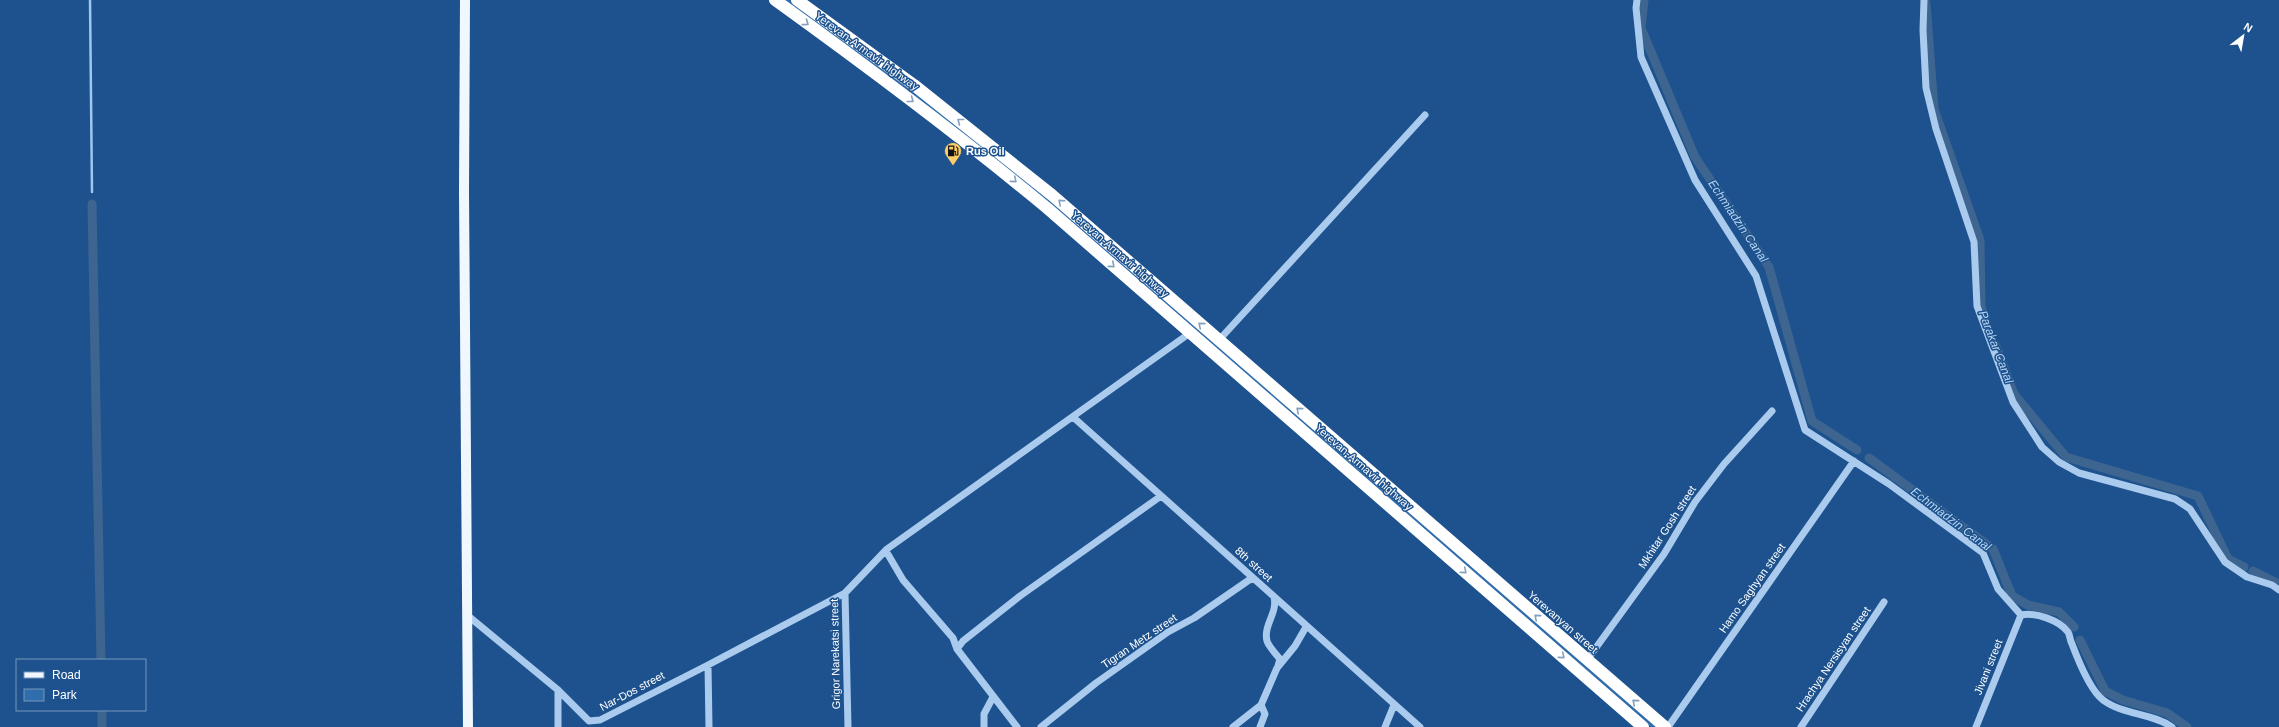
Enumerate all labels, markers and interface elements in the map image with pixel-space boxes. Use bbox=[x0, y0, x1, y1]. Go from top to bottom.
street label: Yerevan-Armavir highway bbox=[813, 9, 921, 93]
north arrow bbox=[2223, 16, 2263, 56]
one-way arrow bbox=[802, 18, 809, 25]
text: N bbox=[2242, 20, 2255, 35]
one-way arrow bbox=[907, 95, 914, 102]
one-way arrow bbox=[957, 118, 964, 125]
fuel station icon: Rus Oil bbox=[943, 141, 963, 166]
place label: Rus Oil bbox=[966, 145, 1005, 157]
one-way arrow bbox=[1009, 175, 1016, 182]
water label: Echmiadzin Canal bbox=[1705, 177, 1771, 265]
one-way arrow bbox=[1058, 200, 1066, 207]
street label: Yerevan-Armavir highway bbox=[1069, 208, 1171, 300]
one-way arrow bbox=[1108, 260, 1115, 267]
water label: Parakar Canal bbox=[1976, 309, 2016, 386]
one-way arrow bbox=[1198, 322, 1206, 330]
one-way arrow bbox=[1296, 408, 1304, 415]
street label: Yerevan-Armavir highway bbox=[1313, 421, 1415, 513]
street label: Mkhitar Gosh street bbox=[1636, 483, 1698, 571]
water label: Echmiadzin Canal bbox=[1908, 484, 1994, 554]
street label: Hamo Saghyan street bbox=[1717, 541, 1787, 635]
street label: 8th street bbox=[1233, 544, 1275, 584]
one-way arrow bbox=[1459, 566, 1466, 573]
street label: Yerevanyan street bbox=[1526, 589, 1600, 655]
street label: Grigor Narekatsi street bbox=[828, 599, 842, 709]
street label: Hrachya Nersisyan street bbox=[1793, 604, 1873, 714]
street label: Tigran Metz street bbox=[1099, 611, 1179, 671]
one-way arrow bbox=[1534, 614, 1542, 621]
street label: Jivani street bbox=[1971, 638, 2005, 696]
one-way arrow bbox=[1557, 651, 1564, 658]
legend bbox=[16, 659, 146, 711]
text: Road bbox=[52, 668, 81, 682]
street label: Nar-Dos street bbox=[598, 669, 666, 713]
text: Park bbox=[52, 688, 78, 702]
one-way arrow bbox=[1633, 699, 1640, 706]

